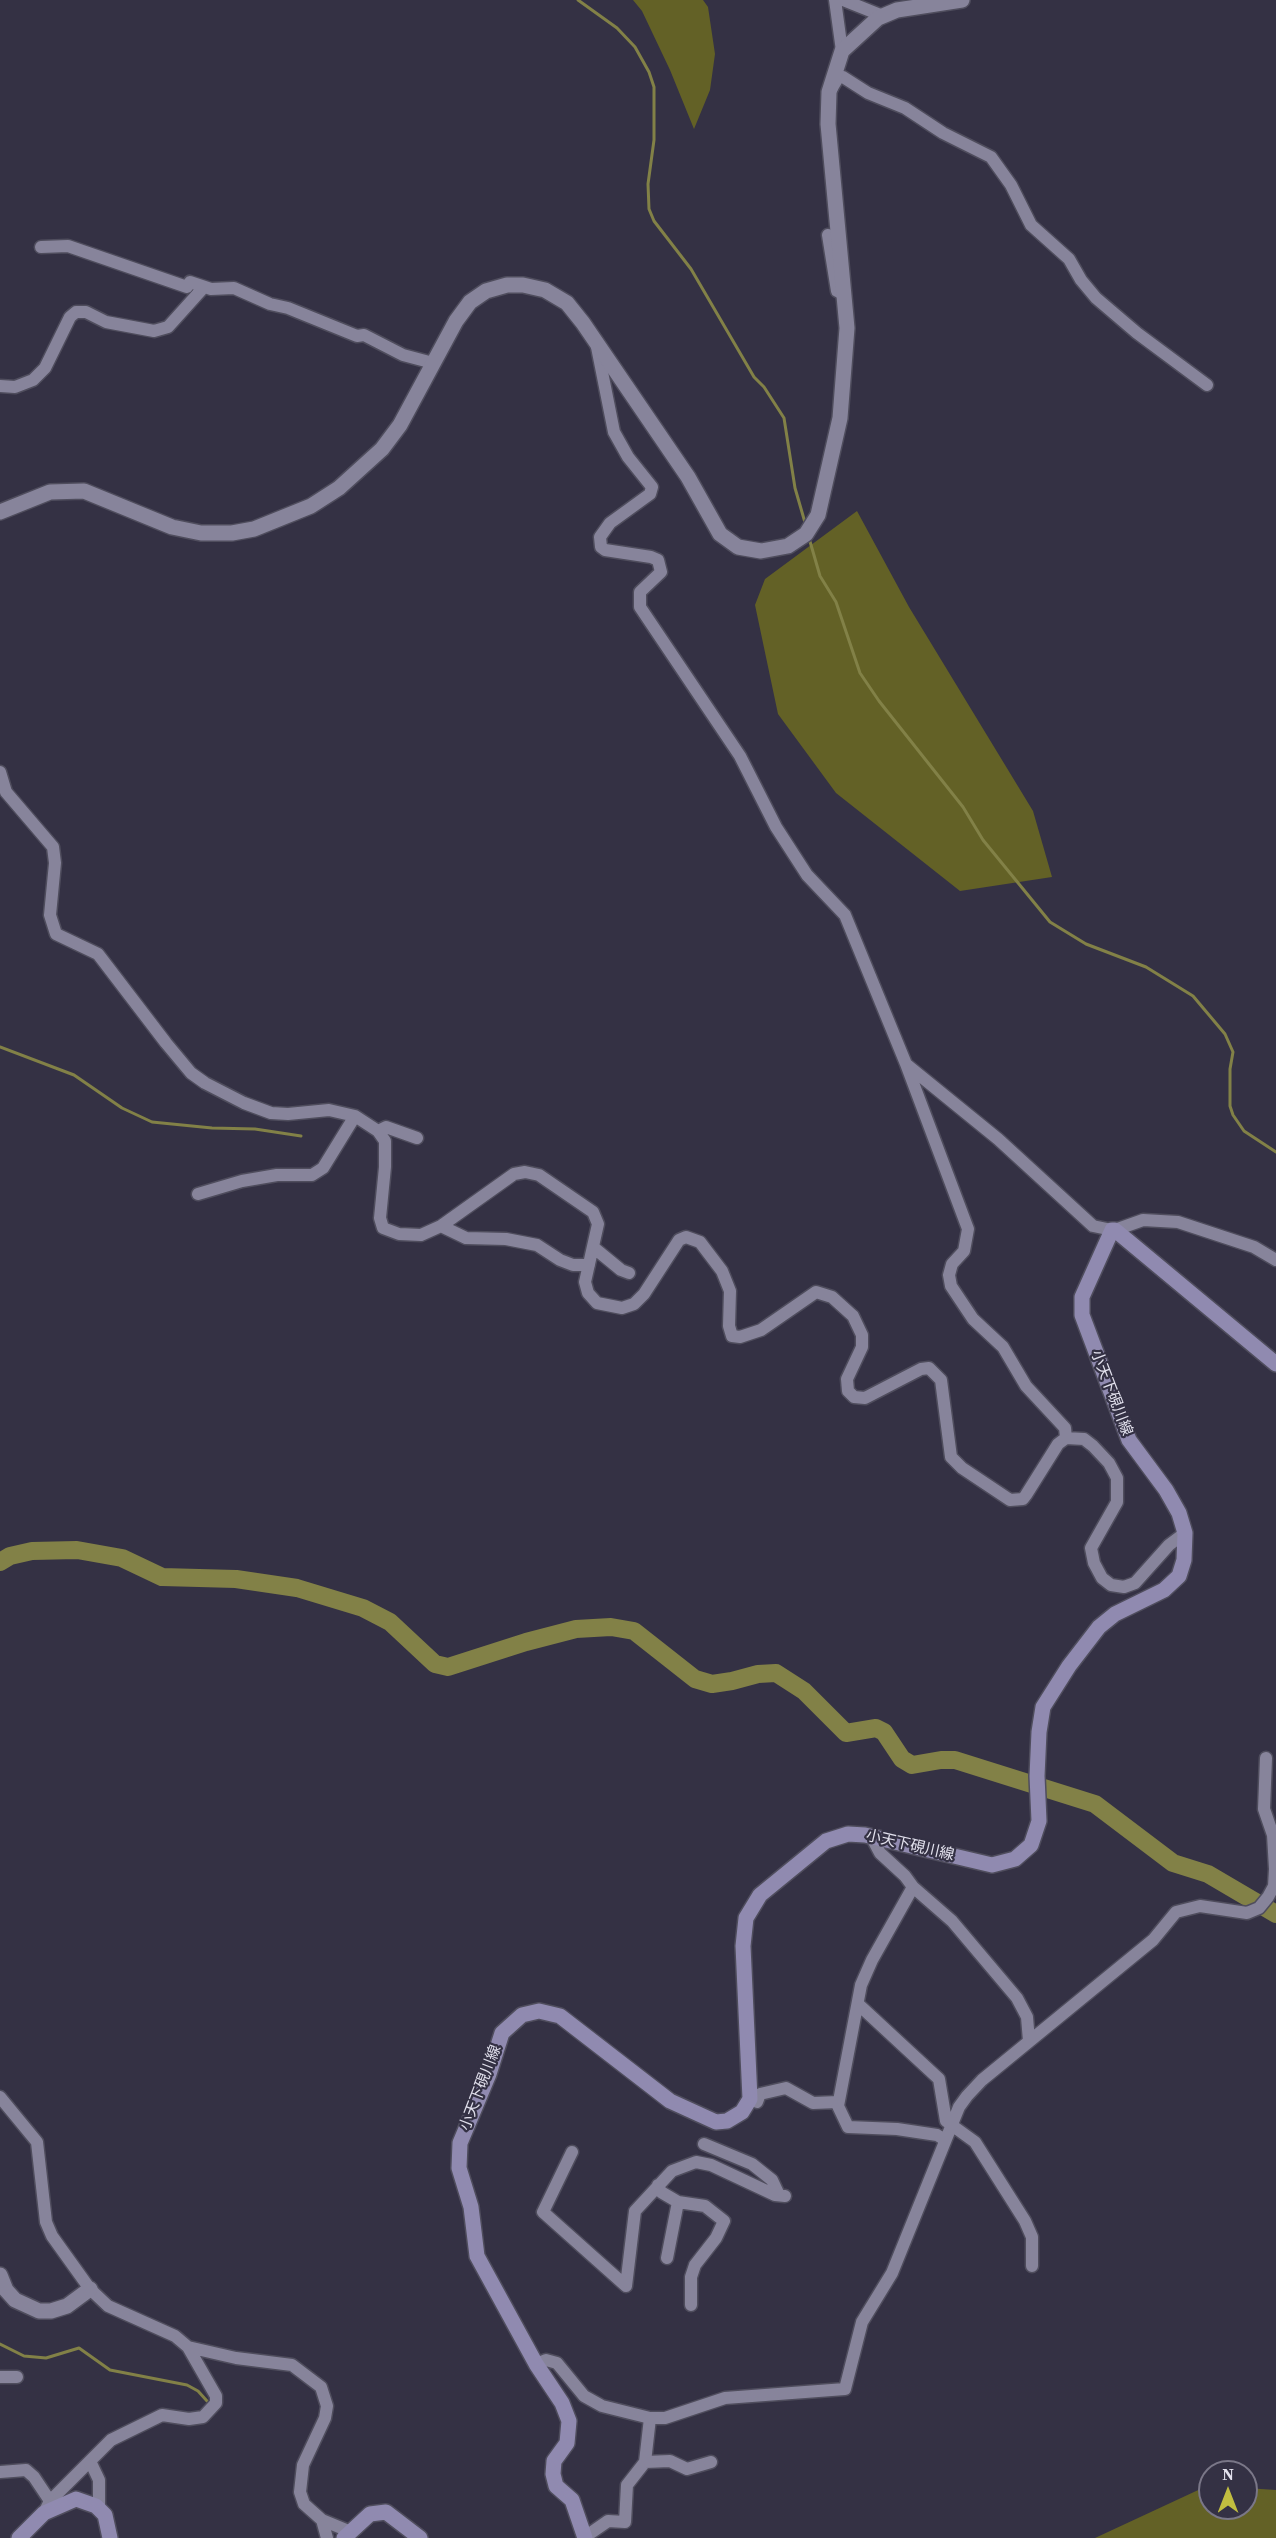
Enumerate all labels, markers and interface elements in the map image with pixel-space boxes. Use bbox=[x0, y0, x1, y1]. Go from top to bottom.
street label: 小天下硯川線 bbox=[1086, 1348, 1136, 1438]
street label: 小天下硯川線 bbox=[864, 1827, 956, 1865]
street label: 小天下硯川線 bbox=[456, 2043, 506, 2133]
north arrow bbox=[1198, 2460, 1258, 2520]
text: N bbox=[1222, 2463, 1234, 2485]

